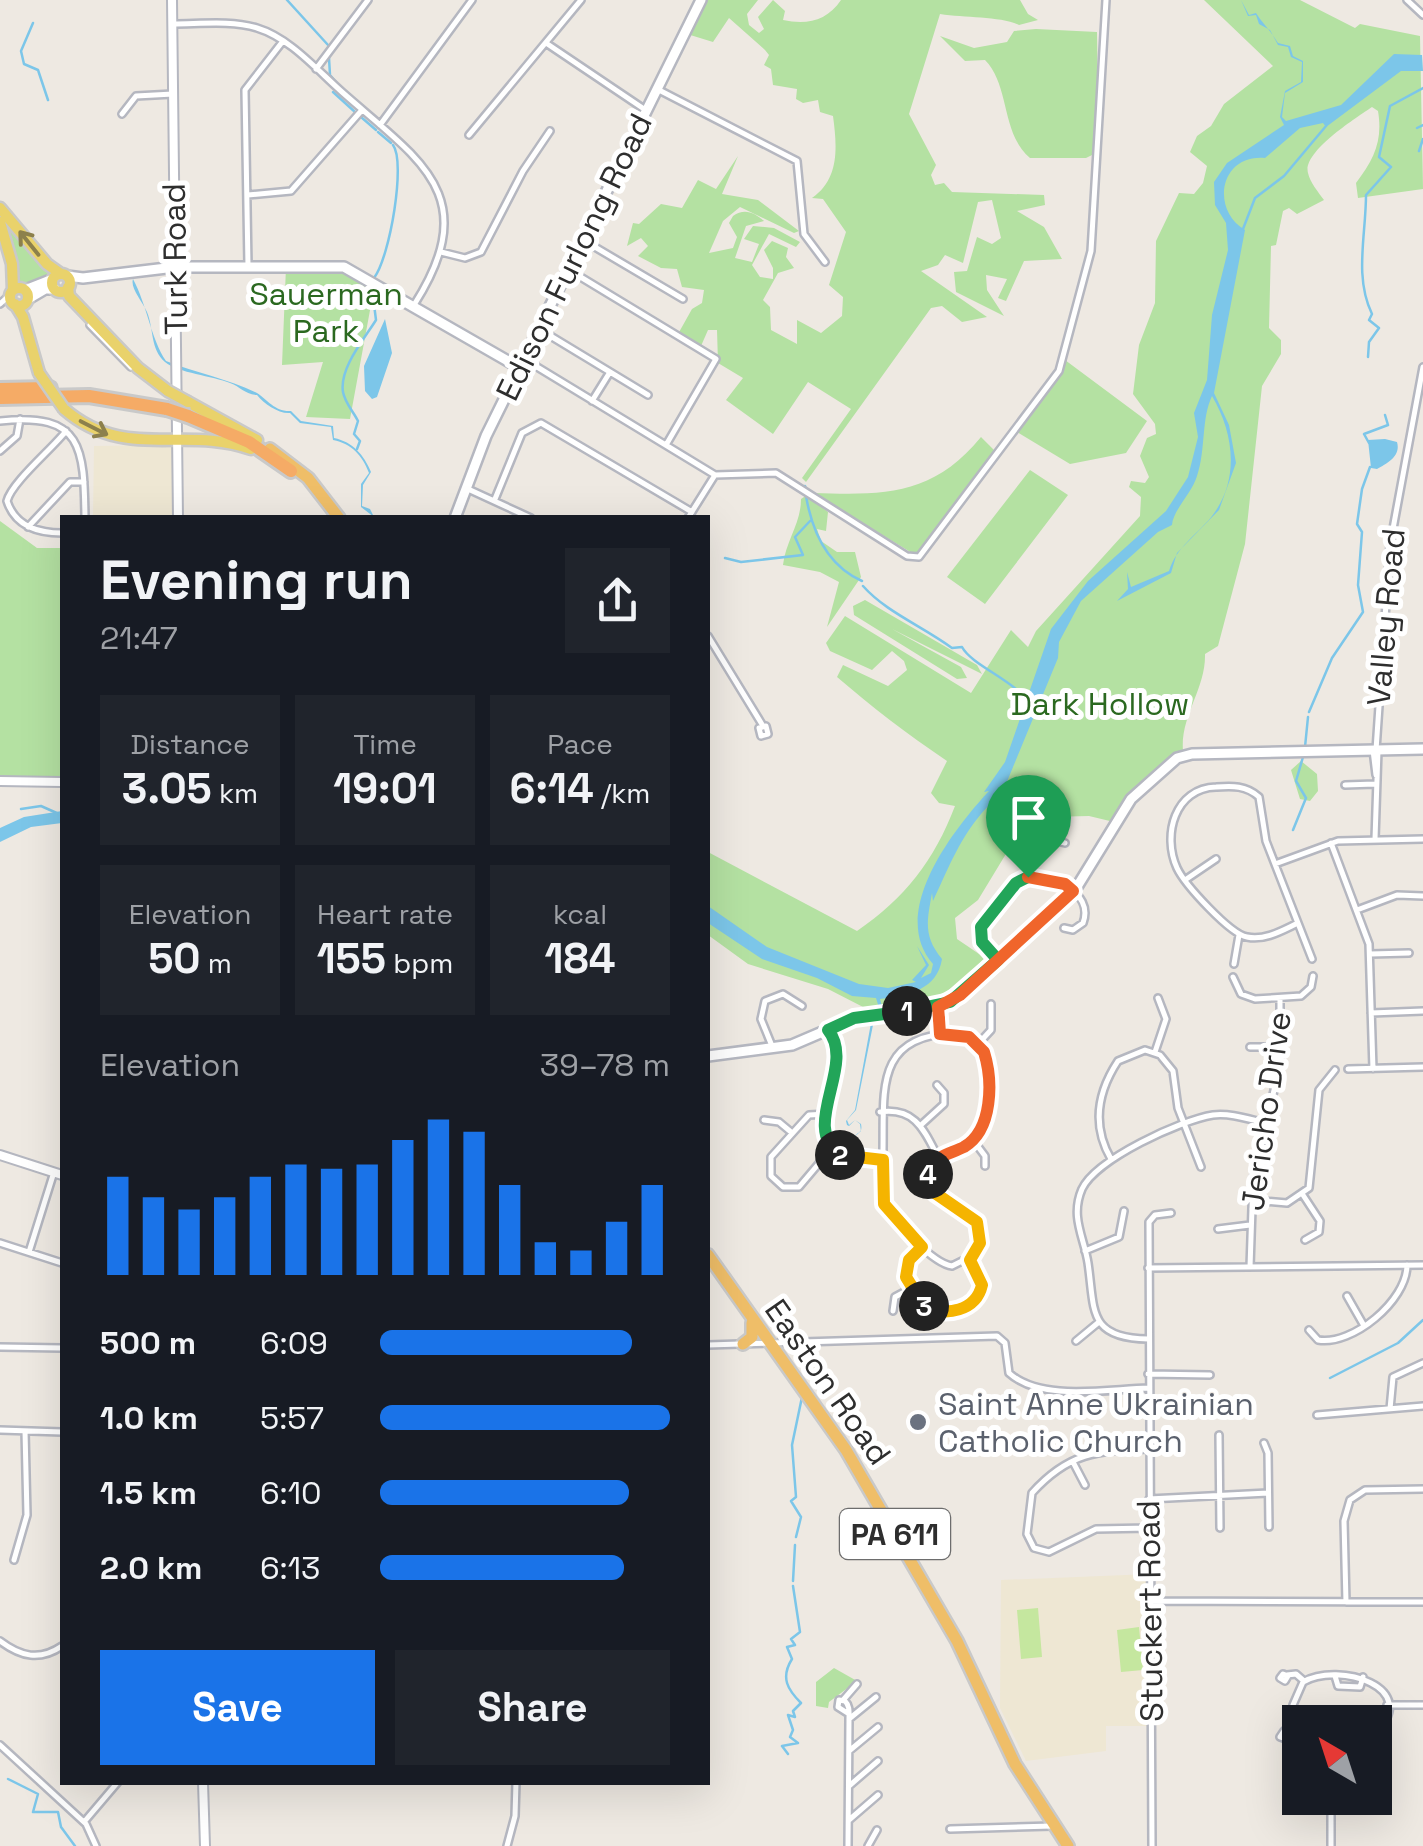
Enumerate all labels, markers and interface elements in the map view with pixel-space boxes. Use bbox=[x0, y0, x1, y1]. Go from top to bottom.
street label: Edison Furlong Road bbox=[487, 107, 661, 407]
street label: Turk Road bbox=[154, 183, 196, 335]
one-way arrow bbox=[18, 230, 40, 256]
park label: Sauerman Park bbox=[249, 274, 403, 351]
one-way arrow bbox=[78, 419, 108, 438]
street label: Valley Road bbox=[1358, 527, 1414, 707]
text: Evening run bbox=[100, 545, 413, 615]
button: share bbox=[565, 548, 670, 653]
text: 21:47 bbox=[100, 618, 178, 658]
park label: Dark Hollow bbox=[1011, 684, 1189, 724]
text: Distance bbox=[130, 726, 250, 762]
text: Time bbox=[353, 726, 417, 762]
text: Pace bbox=[547, 726, 613, 762]
text: 3.05 bbox=[122, 762, 212, 815]
text: 19:01 bbox=[333, 762, 437, 815]
text: 6:14 bbox=[510, 762, 594, 815]
text: km bbox=[212, 775, 258, 811]
text: /km bbox=[594, 775, 650, 811]
pin bbox=[986, 775, 1071, 878]
icon: arrive bbox=[1001, 790, 1056, 845]
text: Elevation bbox=[129, 896, 251, 932]
text: Heart rate bbox=[317, 896, 453, 932]
text: kcal bbox=[553, 896, 607, 932]
text: 50 bbox=[148, 932, 201, 985]
text: 155 bbox=[317, 932, 386, 985]
text: 184 bbox=[545, 932, 615, 985]
text: m bbox=[201, 945, 232, 981]
text: bpm bbox=[386, 945, 453, 981]
pin: 1 bbox=[882, 986, 932, 1036]
text: 1 bbox=[901, 993, 913, 1029]
street label: Jericho Drive bbox=[1232, 1009, 1300, 1213]
text: Elevation bbox=[100, 1045, 240, 1085]
text: 39–78 m bbox=[540, 1045, 670, 1085]
pin: 2 bbox=[815, 1130, 865, 1180]
text: 2 bbox=[832, 1137, 848, 1173]
pin: 4 bbox=[903, 1149, 953, 1199]
text: 4 bbox=[919, 1156, 937, 1192]
pin: 3 bbox=[899, 1281, 949, 1331]
text: 3 bbox=[915, 1288, 933, 1324]
street label: Easton Road bbox=[756, 1291, 900, 1473]
text: 500 m bbox=[100, 1323, 196, 1363]
text: 6:09 bbox=[260, 1323, 328, 1363]
place label: Saint Anne Ukrainian Catholic Church bbox=[938, 1384, 1254, 1461]
text: 1.0 km bbox=[100, 1398, 198, 1438]
text: 5:57 bbox=[260, 1398, 324, 1438]
marker: Saint Anne Ukrainian Catholic Church bbox=[907, 1411, 929, 1433]
text: 1.5 km bbox=[100, 1473, 197, 1513]
text: 6:10 bbox=[260, 1473, 322, 1513]
street label: Stuckert Road bbox=[1128, 1500, 1172, 1722]
road number: PA 611 bbox=[840, 1509, 950, 1559]
text: 2.0 km bbox=[100, 1548, 202, 1588]
text: 6:13 bbox=[260, 1548, 320, 1588]
button: Save bbox=[100, 1650, 375, 1765]
button: Share bbox=[395, 1650, 670, 1765]
north arrow bbox=[1282, 1705, 1392, 1815]
map controls bbox=[1282, 1705, 1392, 1815]

